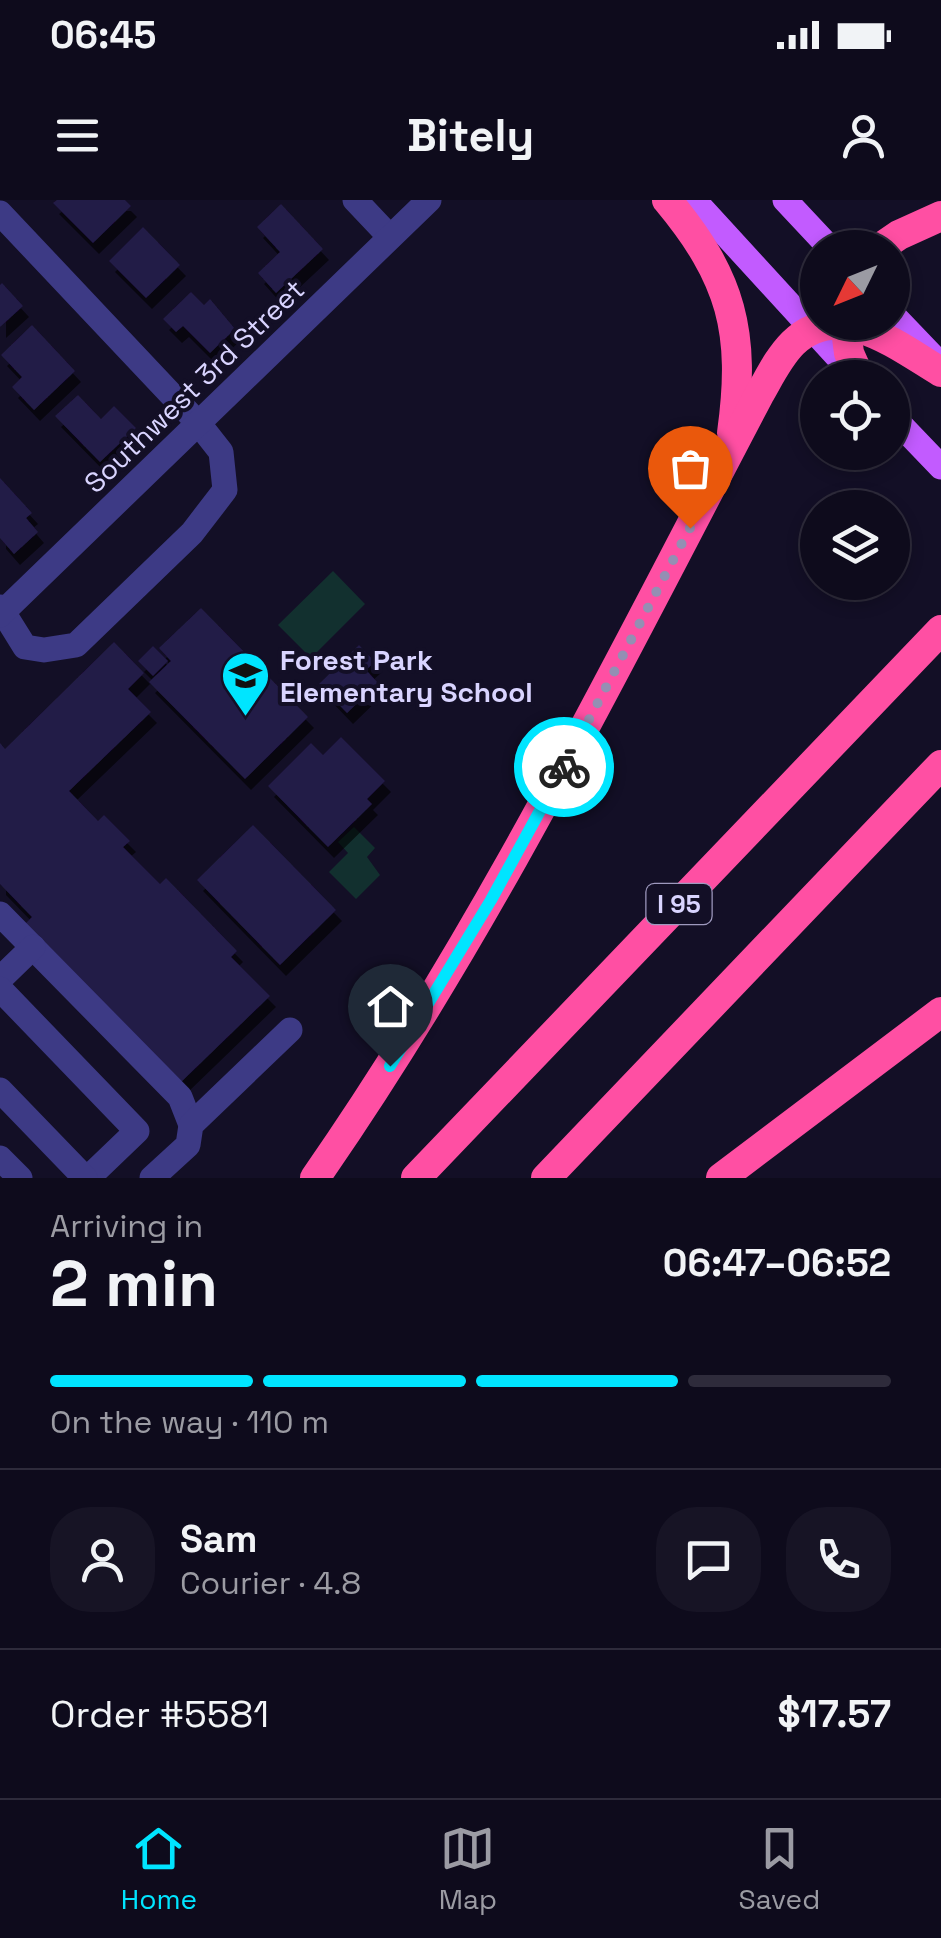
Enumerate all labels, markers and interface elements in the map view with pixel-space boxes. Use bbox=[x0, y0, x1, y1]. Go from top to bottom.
text: 06:45 bbox=[50, 11, 156, 59]
text: Bitely bbox=[407, 107, 534, 164]
icon: menu bbox=[50, 108, 105, 163]
icon: person bbox=[836, 108, 891, 163]
north arrow bbox=[800, 230, 910, 340]
map controls bbox=[800, 230, 910, 600]
street label: Southwest 3rd Street bbox=[76, 271, 312, 501]
button: locate bbox=[800, 360, 910, 470]
pin bbox=[648, 426, 733, 529]
icon: bag bbox=[663, 441, 718, 496]
button: layers bbox=[800, 490, 910, 600]
place label: Forest Park Elementary School bbox=[280, 642, 533, 710]
school or university icon: Forest Park Elementary School bbox=[219, 650, 271, 718]
courier bbox=[514, 717, 614, 817]
icon: bike bbox=[537, 740, 592, 795]
road number: I 95 bbox=[646, 884, 712, 924]
pin bbox=[348, 964, 433, 1067]
icon: home bbox=[363, 979, 418, 1034]
text: Arriving in bbox=[50, 1206, 203, 1246]
text: 06:47–06:52 bbox=[663, 1239, 891, 1287]
text: 2 min bbox=[50, 1242, 218, 1325]
text: On the way · 110 m bbox=[50, 1402, 329, 1442]
button: person bbox=[50, 1507, 155, 1612]
button: chat bbox=[656, 1507, 761, 1612]
button: phone bbox=[786, 1507, 891, 1612]
text: Sam bbox=[180, 1515, 257, 1563]
text: Courier · 4.8 bbox=[180, 1563, 361, 1603]
text: Order #5581 bbox=[50, 1690, 269, 1738]
text: $17.57 bbox=[778, 1690, 891, 1738]
tab: Home bbox=[121, 1821, 197, 1917]
tab: Map bbox=[439, 1821, 497, 1917]
tab: Saved bbox=[739, 1821, 820, 1917]

